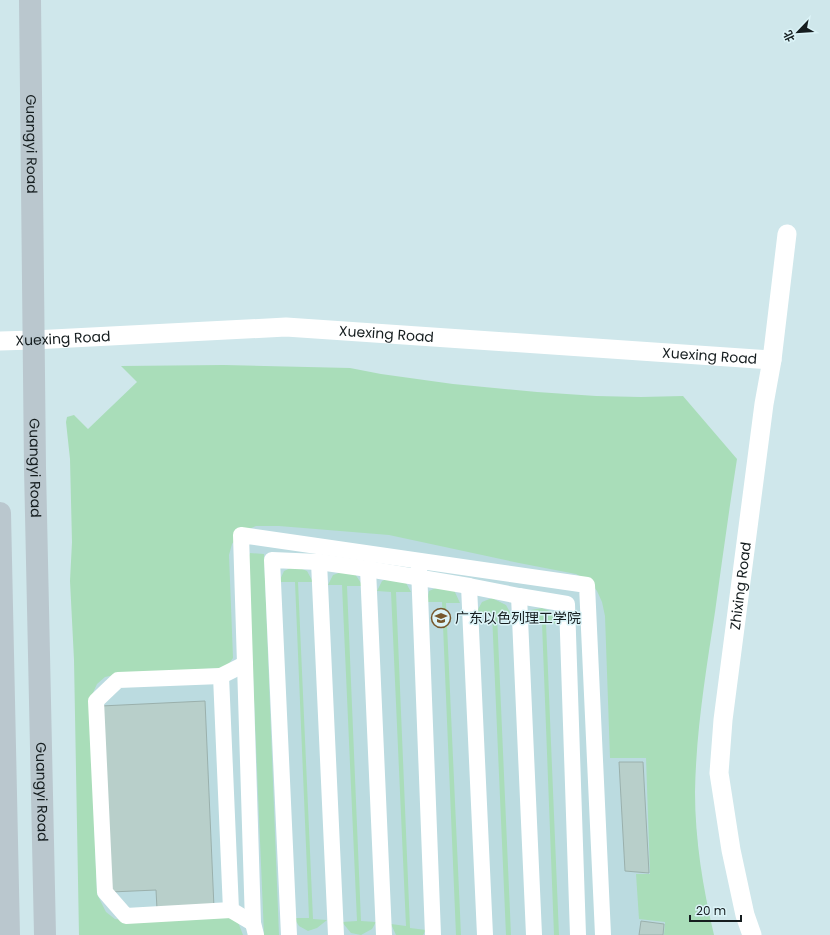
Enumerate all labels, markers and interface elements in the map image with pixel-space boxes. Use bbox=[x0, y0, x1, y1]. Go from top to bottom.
north arrow bbox=[778, 12, 818, 52]
text: 北 bbox=[779, 28, 799, 45]
street label: Guangyi Road bbox=[21, 94, 42, 194]
street label: Xuexing Road bbox=[338, 321, 435, 347]
street label: Xuexing Road bbox=[15, 326, 111, 351]
street label: Xuexing Road bbox=[662, 343, 758, 369]
street label: Guangyi Road bbox=[24, 418, 46, 518]
street label: Zhixing Road bbox=[725, 541, 756, 631]
school or university icon: 广东以色列理工学院 bbox=[430, 607, 452, 629]
place label: 广东以色列理工学院 bbox=[455, 608, 581, 628]
street label: Guangyi Road bbox=[31, 742, 53, 842]
scale bar bbox=[690, 897, 741, 923]
text: 20 m bbox=[696, 902, 726, 919]

